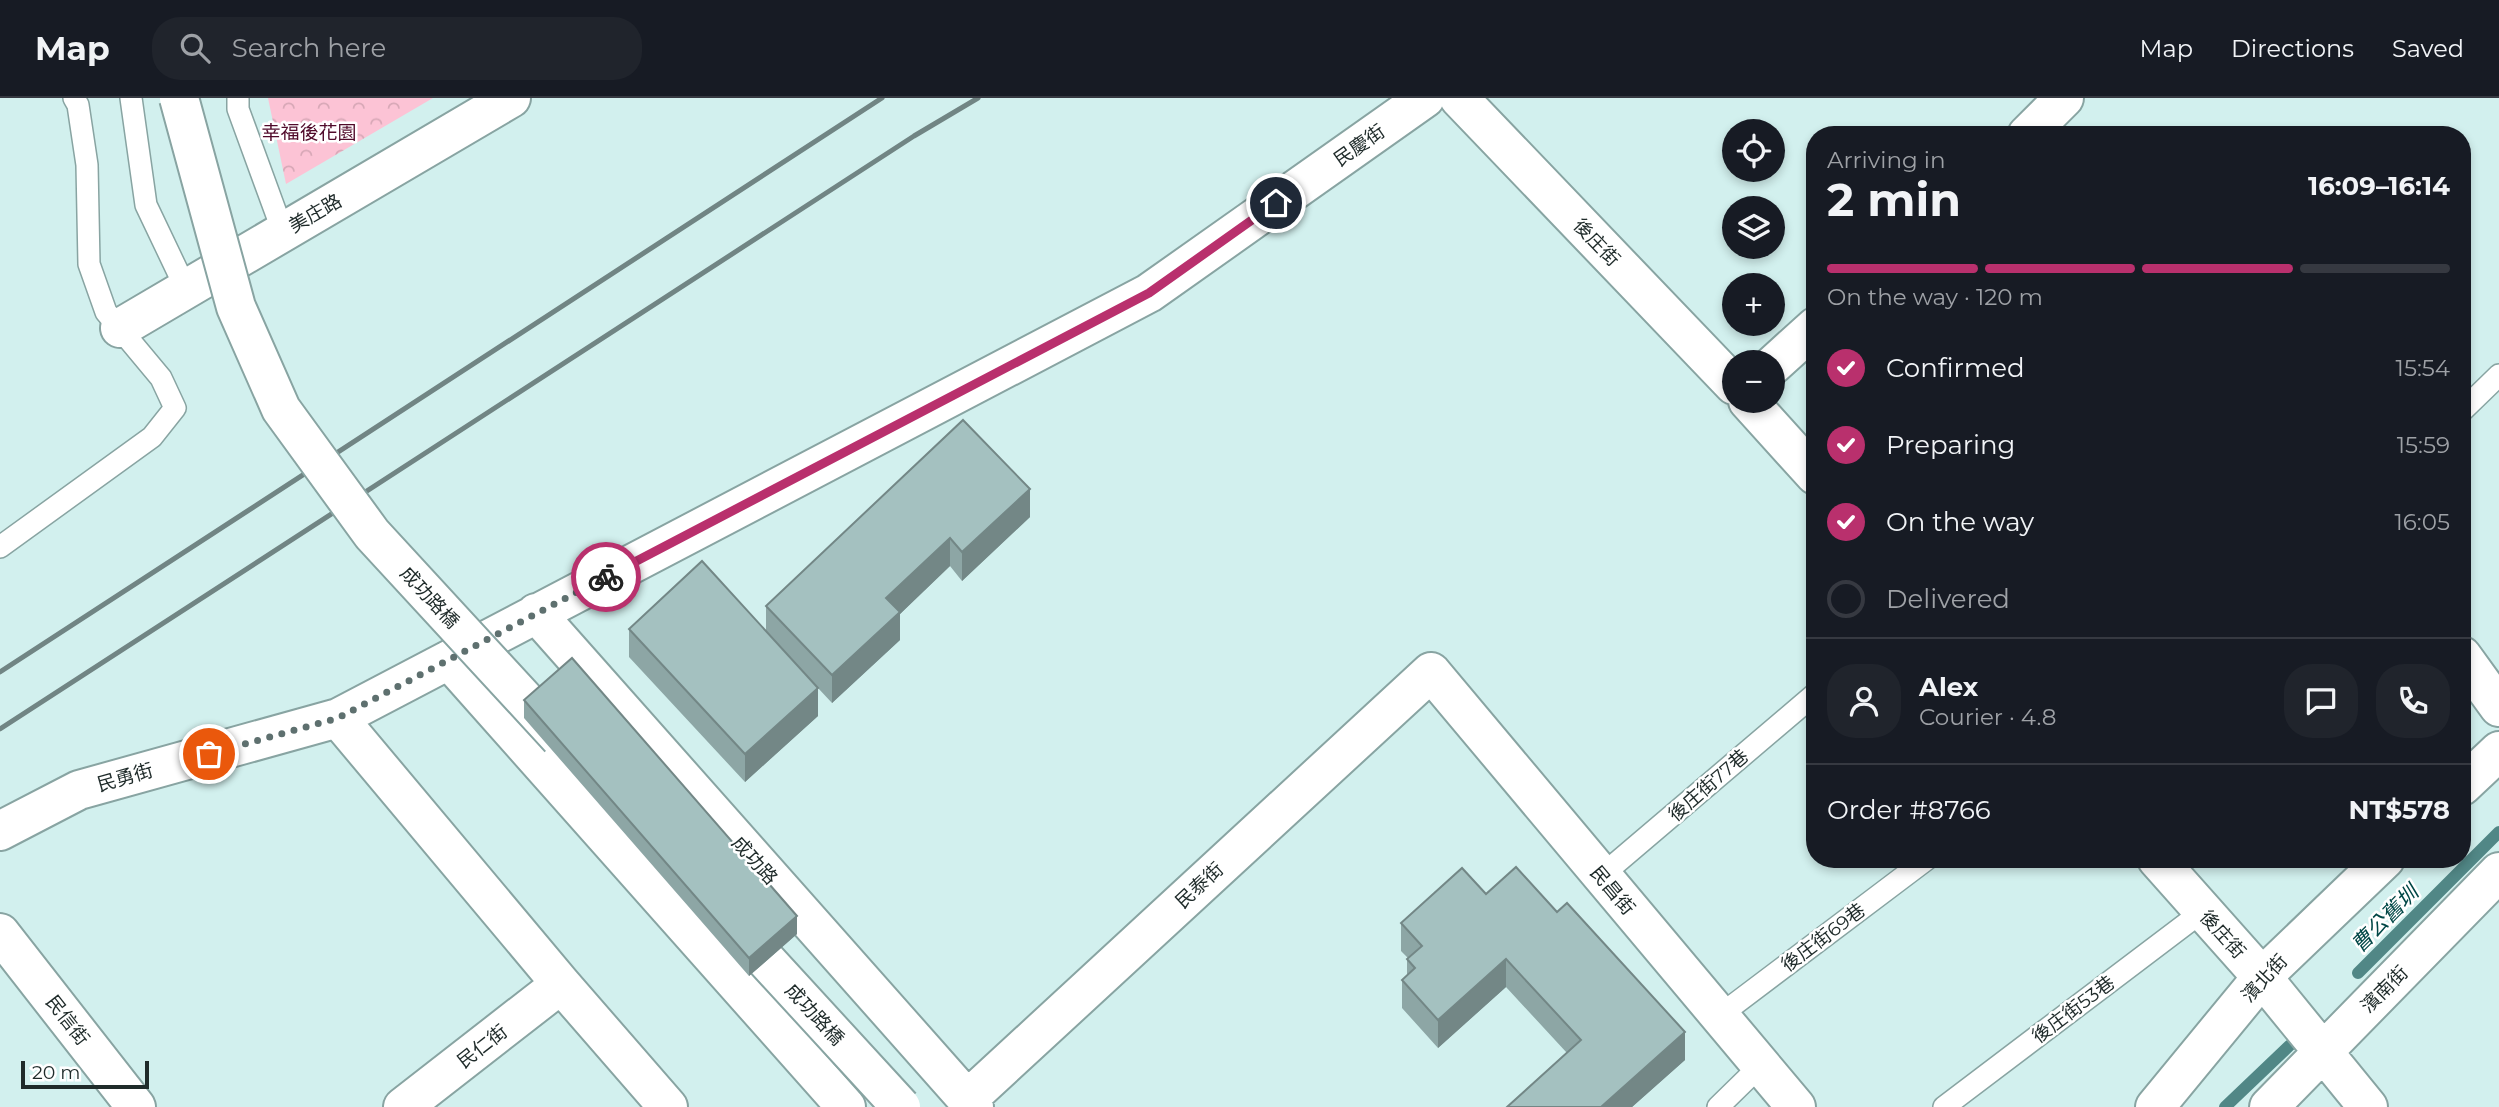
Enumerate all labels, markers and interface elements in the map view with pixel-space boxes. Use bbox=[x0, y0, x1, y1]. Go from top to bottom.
search box bbox=[152, 17, 642, 80]
text: Map bbox=[35, 28, 110, 68]
icon: search bbox=[176, 29, 214, 67]
text: Search here bbox=[232, 32, 386, 64]
text: Map bbox=[2140, 34, 2193, 63]
text: Directions bbox=[2231, 34, 2354, 63]
text: Saved bbox=[2392, 34, 2464, 63]
map controls bbox=[1722, 119, 1785, 413]
button: locate bbox=[1722, 119, 1785, 182]
street label: 民慶街 bbox=[1329, 120, 1389, 171]
park label: 幸福後花園 bbox=[261, 121, 357, 144]
text: Arriving in bbox=[1827, 146, 1946, 174]
text: 16:09–16:14 bbox=[2308, 170, 2450, 202]
text: 2 min bbox=[1827, 171, 1961, 228]
pin bbox=[1246, 173, 1306, 233]
icon: home bbox=[1257, 184, 1295, 222]
street label: 美庄路 bbox=[285, 189, 346, 238]
button: layers bbox=[1722, 196, 1785, 259]
street label: 後庄街 bbox=[1569, 214, 1625, 271]
button: + bbox=[1722, 273, 1785, 336]
text: On the way · 120 m bbox=[1827, 283, 2043, 311]
icon: check bbox=[1827, 349, 1865, 387]
button: − bbox=[1722, 350, 1785, 413]
text: Confirmed bbox=[1886, 352, 2025, 384]
text: 15:54 bbox=[2396, 354, 2450, 382]
icon: check bbox=[1827, 426, 1865, 464]
text: Preparing bbox=[1886, 429, 2015, 461]
text: 15:59 bbox=[2397, 431, 2450, 459]
icon: check bbox=[1827, 503, 1865, 541]
text: On the way bbox=[1886, 506, 2034, 538]
text: 16:05 bbox=[2395, 508, 2450, 536]
courier bbox=[571, 542, 641, 612]
icon: bike bbox=[587, 558, 625, 596]
street label: 成功路橋 bbox=[395, 562, 464, 633]
text: Delivered bbox=[1886, 583, 2010, 615]
button: person bbox=[1827, 664, 1901, 738]
button: chat bbox=[2284, 664, 2358, 738]
button: phone bbox=[2376, 664, 2450, 738]
text: Alex bbox=[1919, 671, 1978, 703]
text: Courier · 4.8 bbox=[1919, 703, 2056, 731]
pin bbox=[179, 724, 239, 784]
icon: bag bbox=[190, 735, 228, 773]
street label: 後庄街77巷 bbox=[1664, 744, 1753, 826]
street label: 民勇街 bbox=[95, 759, 156, 796]
text: Order #8766 bbox=[1827, 794, 1991, 826]
text: NT$578 bbox=[2348, 794, 2450, 826]
street label: 成功路 bbox=[727, 831, 782, 889]
street label: 民泰街 bbox=[1171, 858, 1228, 913]
street label: 民昌街 bbox=[1585, 861, 1640, 920]
water label: 曹公舊圳 bbox=[2346, 878, 2425, 957]
street label: 後庄街69巷 bbox=[1777, 898, 1870, 976]
street label: 後庄街 bbox=[2195, 905, 2250, 963]
street label: 濱北街 bbox=[2237, 950, 2292, 1007]
street label: 濱南街 bbox=[2356, 961, 2413, 1018]
street label: 後庄街53巷 bbox=[2027, 971, 2119, 1048]
street label: 成功路橋 bbox=[780, 979, 849, 1050]
street label: 民信街 bbox=[41, 991, 94, 1050]
street label: 民仁街 bbox=[453, 1020, 512, 1073]
scale bar bbox=[21, 1058, 149, 1090]
text: 20 m bbox=[32, 1061, 80, 1084]

